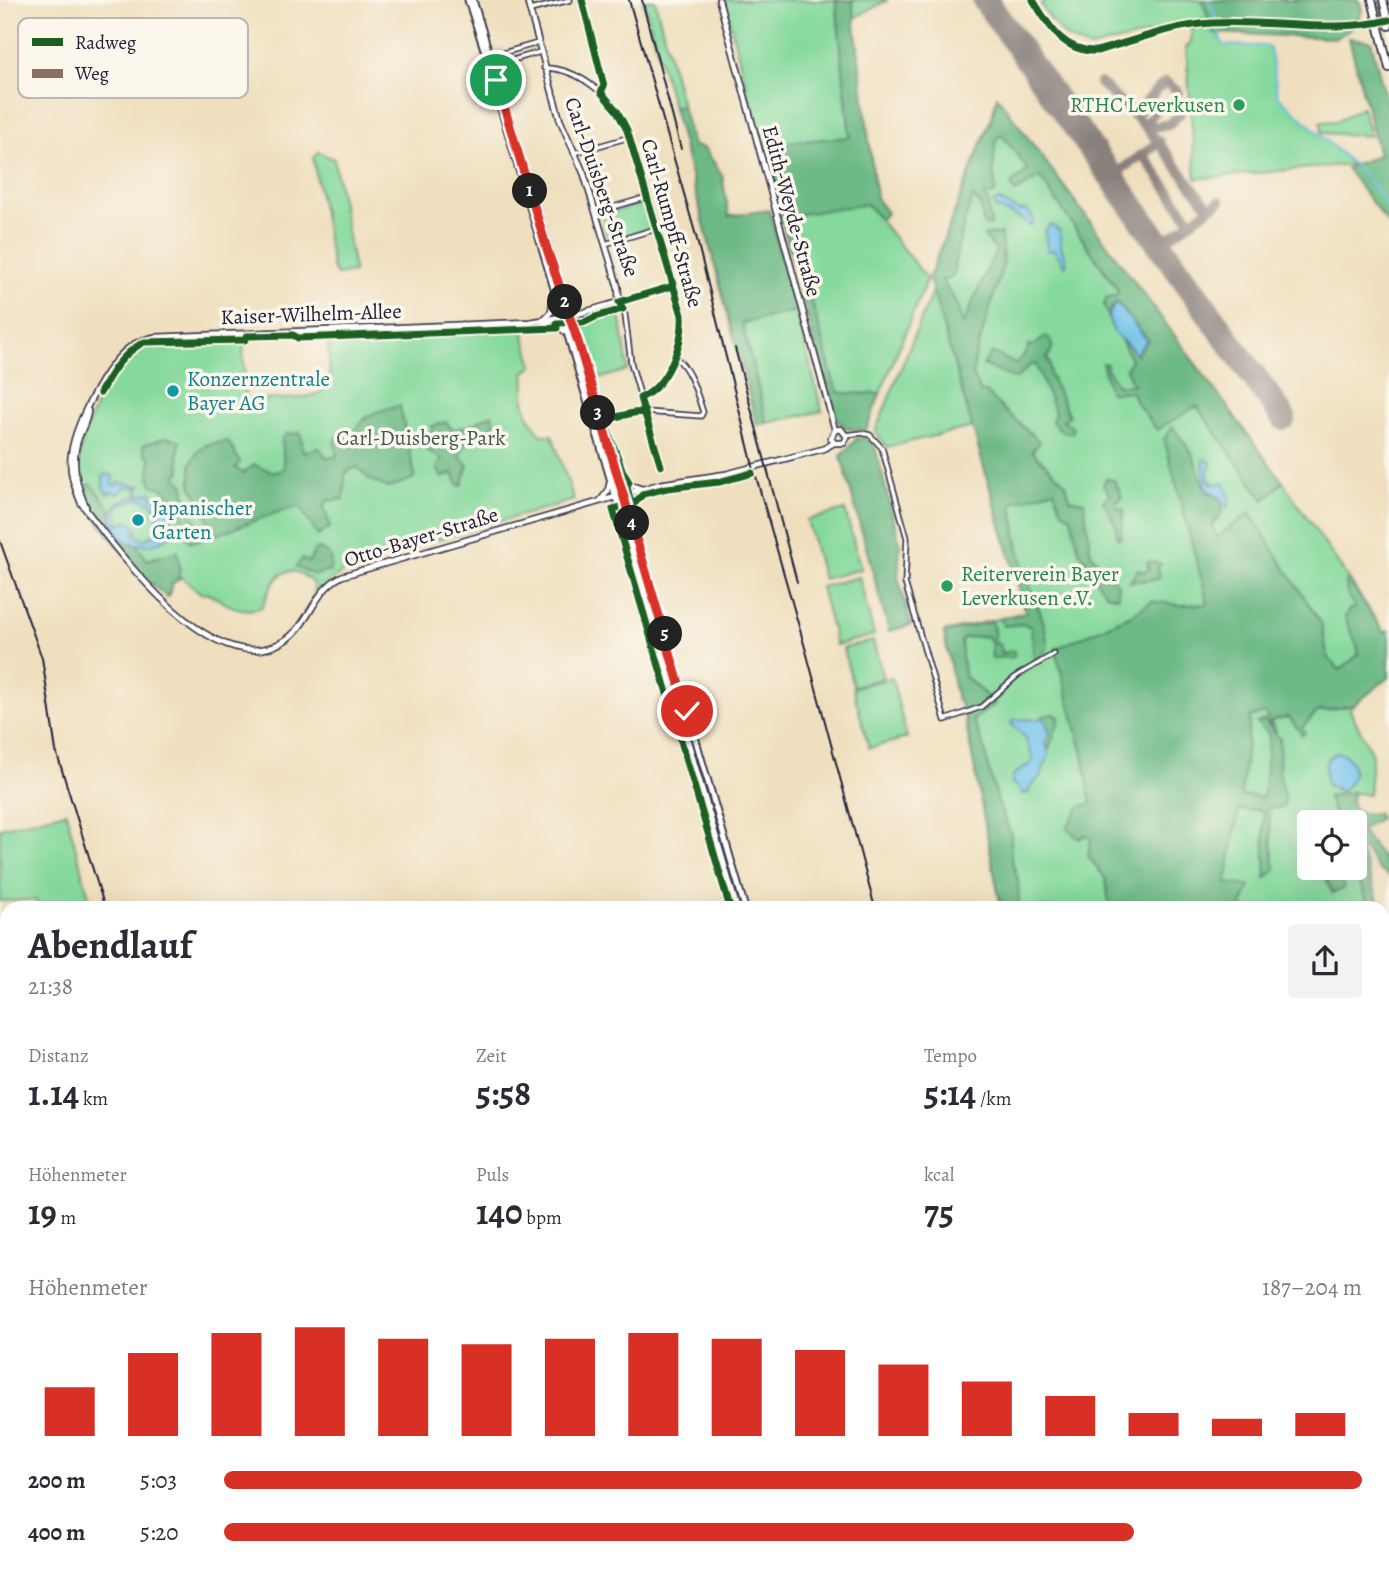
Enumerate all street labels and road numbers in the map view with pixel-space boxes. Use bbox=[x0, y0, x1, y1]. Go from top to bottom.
street label: Carl-Duisberg-Straße bbox=[558, 94, 646, 280]
street label: Edith-Weyde-Straße bbox=[756, 122, 828, 300]
street label: Carl-Rumpff-Straße bbox=[635, 135, 709, 311]
street label: Kaiser-Wilhelm-Allee bbox=[220, 297, 402, 331]
street label: Otto-Bayer-Straße bbox=[341, 500, 501, 574]

